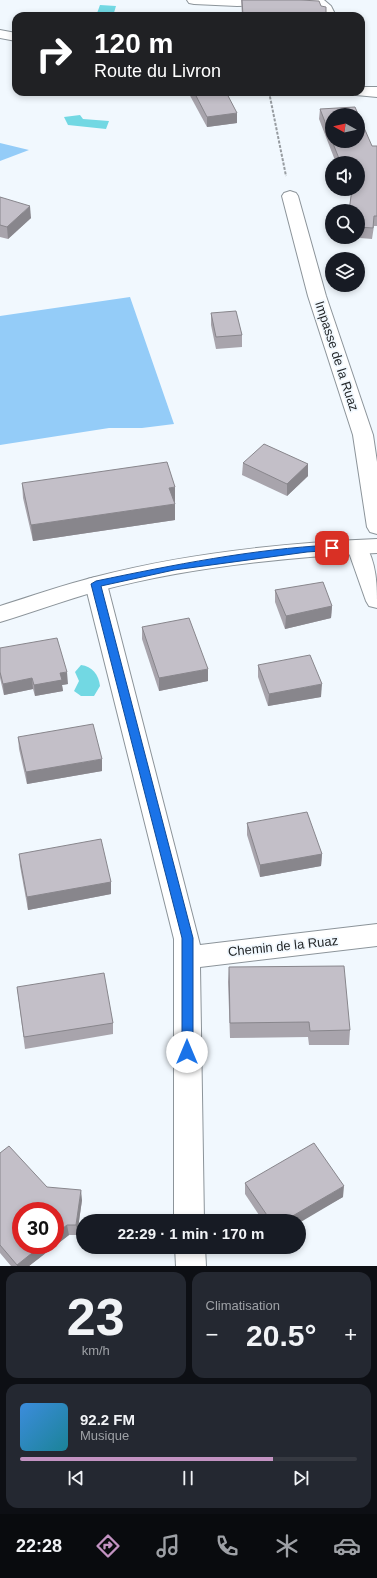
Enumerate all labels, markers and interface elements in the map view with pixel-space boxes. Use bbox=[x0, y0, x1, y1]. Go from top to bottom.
icon: right bbox=[28, 28, 80, 80]
text: 120 m bbox=[94, 28, 173, 59]
text: Route du Livron bbox=[94, 61, 221, 81]
north arrow bbox=[325, 108, 365, 148]
map controls bbox=[325, 108, 365, 292]
button: sound bbox=[325, 156, 365, 196]
button: search bbox=[325, 204, 365, 244]
button: layers bbox=[325, 252, 365, 292]
street label: Impasse de la Ruaz bbox=[312, 299, 362, 413]
pin bbox=[315, 531, 349, 565]
icon: arrive bbox=[321, 537, 343, 559]
street label: Chemin de la Ruaz bbox=[227, 933, 339, 959]
position arrow bbox=[166, 1031, 208, 1073]
speed limit sign: 30 bbox=[12, 1202, 64, 1254]
text: 22:29 · 1 min · 170 m bbox=[118, 1225, 264, 1242]
text: 23 bbox=[67, 1288, 125, 1346]
text: Climatisation bbox=[206, 1298, 280, 1313]
text: 20.5° bbox=[246, 1319, 316, 1352]
text: − bbox=[206, 1322, 218, 1347]
text: + bbox=[344, 1322, 357, 1347]
text: km/h bbox=[82, 1343, 110, 1358]
text: 92.2 FM bbox=[80, 1411, 135, 1428]
text: Musique bbox=[80, 1428, 129, 1443]
icon: previous bbox=[65, 1467, 87, 1489]
icon: pause bbox=[177, 1467, 199, 1489]
icon: next bbox=[290, 1467, 312, 1489]
icon: directions bbox=[94, 1532, 122, 1560]
icon: music bbox=[154, 1532, 182, 1560]
icon: phone bbox=[213, 1532, 241, 1560]
icon: climate bbox=[273, 1532, 301, 1560]
icon: car bbox=[333, 1532, 361, 1560]
text: 22:28 bbox=[16, 1536, 62, 1556]

